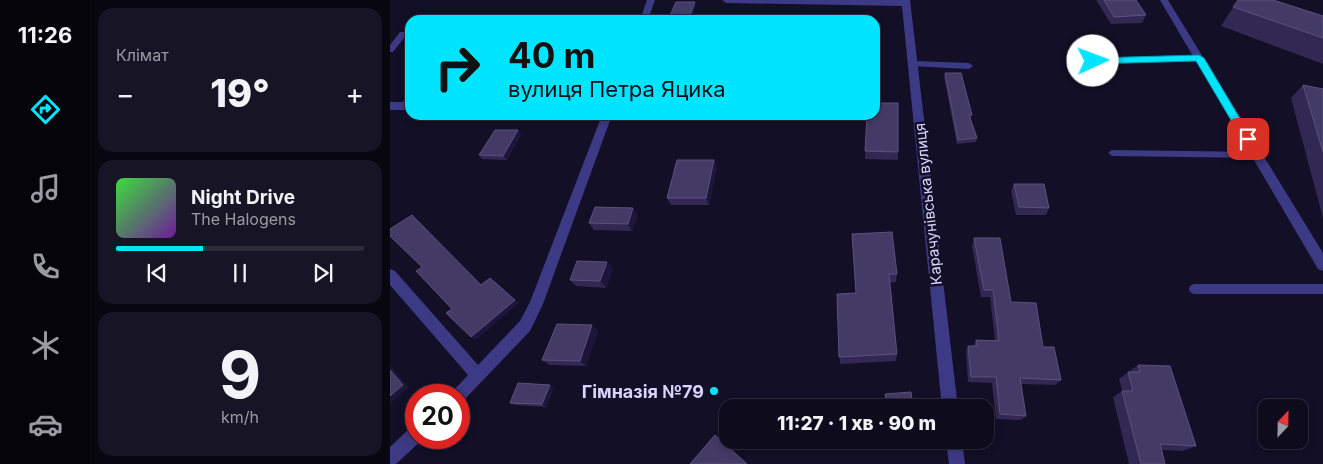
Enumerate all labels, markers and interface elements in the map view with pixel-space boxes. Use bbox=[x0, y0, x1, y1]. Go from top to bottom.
text: 11:26 bbox=[18, 22, 72, 48]
text: 40 m bbox=[508, 34, 596, 76]
position arrow bbox=[1066, 34, 1118, 86]
icon: right bbox=[425, 35, 490, 100]
text: Клімат bbox=[116, 45, 169, 65]
text: 19° bbox=[210, 70, 270, 116]
text: вулиця Петра Яцика bbox=[508, 76, 726, 102]
text: − bbox=[116, 77, 135, 111]
text: + bbox=[345, 77, 364, 111]
icon: directions bbox=[28, 92, 63, 127]
pin bbox=[1227, 118, 1269, 160]
street label: Карачунівська вулиця bbox=[910, 122, 946, 286]
icon: arrive bbox=[1234, 125, 1262, 153]
icon: music bbox=[28, 171, 63, 206]
text: Night Drive bbox=[191, 186, 295, 209]
text: The Halogens bbox=[191, 209, 296, 229]
icon: phone bbox=[28, 249, 63, 284]
icon: previous bbox=[143, 259, 171, 287]
icon: pause bbox=[226, 259, 254, 287]
icon: next bbox=[309, 259, 337, 287]
icon: climate bbox=[28, 328, 63, 363]
text: 9 bbox=[219, 335, 261, 414]
place label: Гімназія №79 bbox=[582, 381, 704, 402]
speed limit sign: 20 bbox=[405, 384, 470, 449]
marker: Гімназія №79 bbox=[708, 385, 720, 397]
north arrow bbox=[1258, 399, 1308, 449]
map controls bbox=[1258, 399, 1308, 449]
icon: car bbox=[28, 407, 63, 442]
text: km/h bbox=[221, 407, 259, 427]
text: 11:27 · 1 хв · 90 m bbox=[777, 412, 936, 435]

